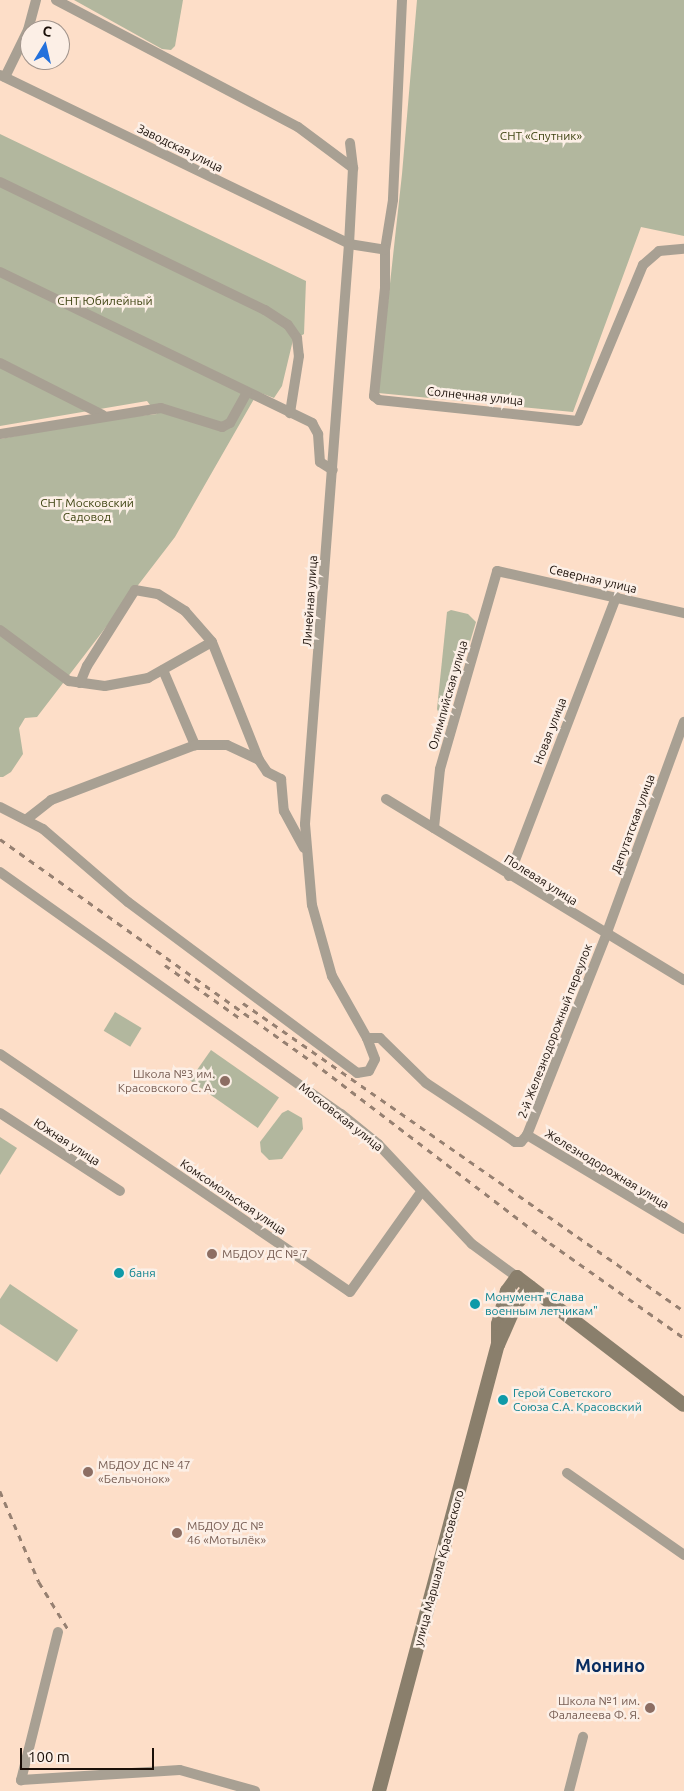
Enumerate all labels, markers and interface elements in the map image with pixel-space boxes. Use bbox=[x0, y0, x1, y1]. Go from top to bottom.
north arrow bbox=[20, 20, 70, 70]
text: С bbox=[42, 23, 53, 40]
street label: Заводская улица bbox=[135, 121, 225, 175]
park label: СНТ «Спутник» bbox=[500, 129, 582, 143]
park label: СНТ Юбилейный bbox=[57, 294, 153, 308]
street label: Солнечная улица bbox=[426, 384, 524, 408]
park label: СНТ Московский Садовод bbox=[40, 496, 134, 524]
street label: Линейная улица bbox=[300, 555, 320, 647]
street label: Северная улица bbox=[548, 562, 638, 596]
street label: Олимпийская улица bbox=[425, 639, 471, 751]
street label: Новая улица bbox=[531, 696, 569, 766]
street label: Депутатская улица bbox=[608, 772, 658, 876]
street label: Полевая улица bbox=[502, 852, 580, 908]
street label: 2-й Железнодорожный переулок bbox=[515, 942, 595, 1120]
place label: Школа №3 им. Красовского С. А. bbox=[118, 1067, 215, 1095]
marker: Школа №3 им. Красовского С. А. bbox=[219, 1075, 231, 1087]
street label: Московская улица bbox=[296, 1080, 386, 1154]
street label: Южная улица bbox=[31, 1115, 103, 1169]
street label: Железнодорожная улица bbox=[542, 1126, 672, 1212]
street label: Комсомольская улица bbox=[177, 1156, 289, 1238]
place label: МБДОУ ДС № 7 bbox=[222, 1247, 308, 1261]
marker: МБДОУ ДС № 7 bbox=[206, 1248, 218, 1260]
place label: баня bbox=[129, 1266, 156, 1280]
marker: баня bbox=[113, 1267, 125, 1279]
place label: Монумент "Слава военным летчикам" bbox=[485, 1290, 598, 1318]
marker: Монумент "Слава военным летчикам" bbox=[469, 1298, 481, 1310]
place label: Герой Советского Союза С.А. Красовский bbox=[513, 1386, 642, 1414]
marker: Герой Советского Союза С.А. Красовский bbox=[497, 1394, 509, 1406]
place label: МБДОУ ДС № 47 «Бельчонок» bbox=[98, 1458, 191, 1486]
marker: МБДОУ ДС № 47 «Бельчонок» bbox=[82, 1466, 94, 1478]
street label: улица Маршала Красовского bbox=[411, 1488, 467, 1648]
place label: МБДОУ ДC № 46 «Мотылёк» bbox=[187, 1519, 266, 1547]
marker: МБДОУ ДC № 46 «Мотылёк» bbox=[171, 1527, 183, 1539]
district label: Монино bbox=[575, 1654, 645, 1676]
place label: Школа №1 им. Фалалеева Ф. Я. bbox=[548, 1694, 640, 1722]
marker: Школа №1 им. Фалалеева Ф. Я. bbox=[644, 1702, 656, 1714]
scale bar bbox=[22, 1738, 156, 1770]
text: 100 m bbox=[28, 1748, 70, 1765]

